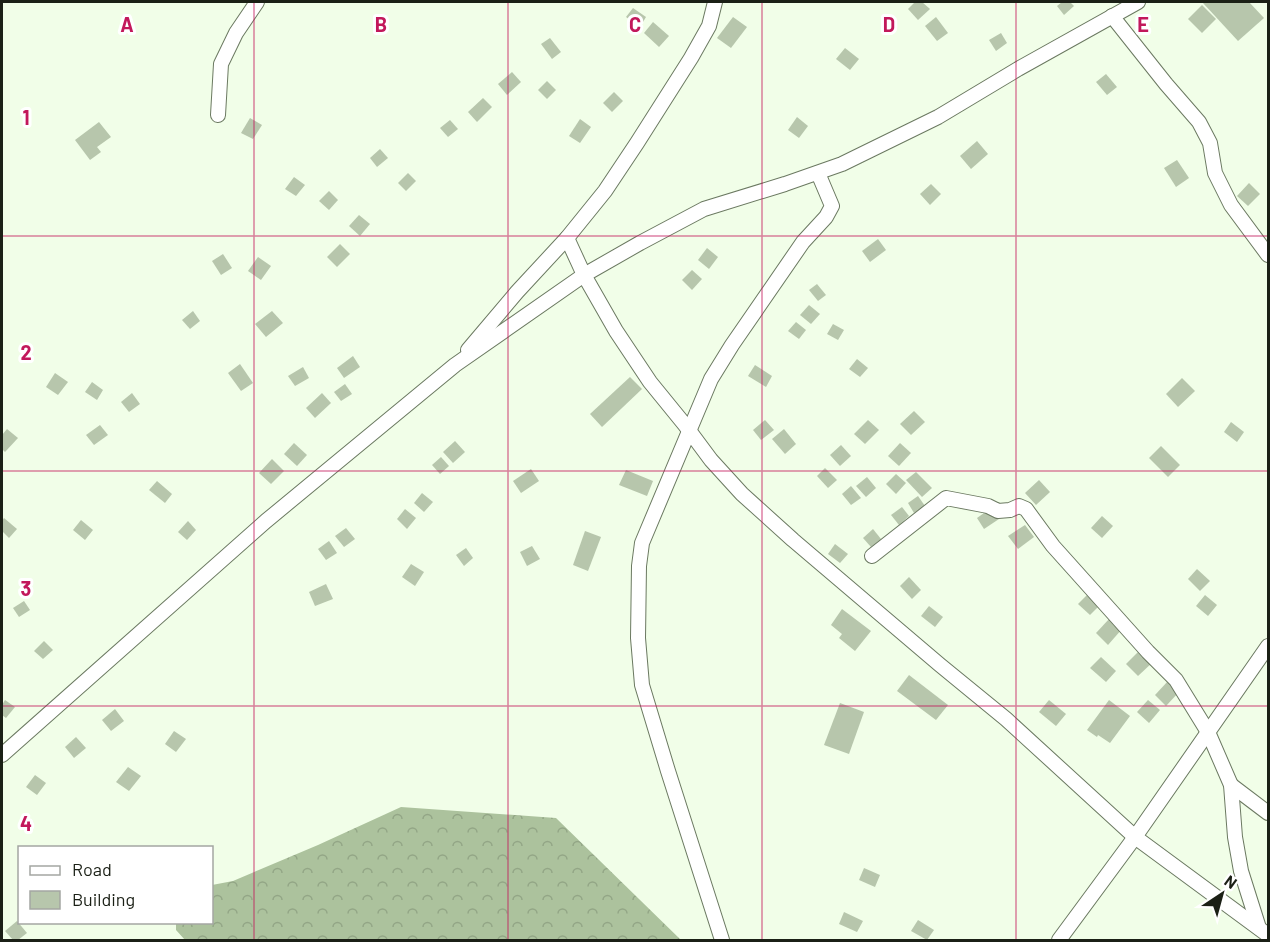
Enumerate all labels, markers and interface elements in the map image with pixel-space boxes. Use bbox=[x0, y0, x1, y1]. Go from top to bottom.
text: A bbox=[120, 12, 134, 36]
text: B bbox=[375, 12, 387, 36]
text: C bbox=[629, 12, 641, 36]
text: D bbox=[883, 12, 895, 36]
text: E bbox=[1137, 12, 1149, 36]
text: 1 bbox=[22, 105, 30, 129]
text: 2 bbox=[20, 340, 32, 364]
text: 3 bbox=[21, 576, 31, 600]
text: 4 bbox=[20, 811, 32, 835]
legend bbox=[18, 846, 213, 924]
text: Road bbox=[72, 858, 112, 880]
north arrow bbox=[1192, 864, 1252, 924]
text: N bbox=[1221, 871, 1241, 892]
text: Building bbox=[72, 888, 135, 910]

